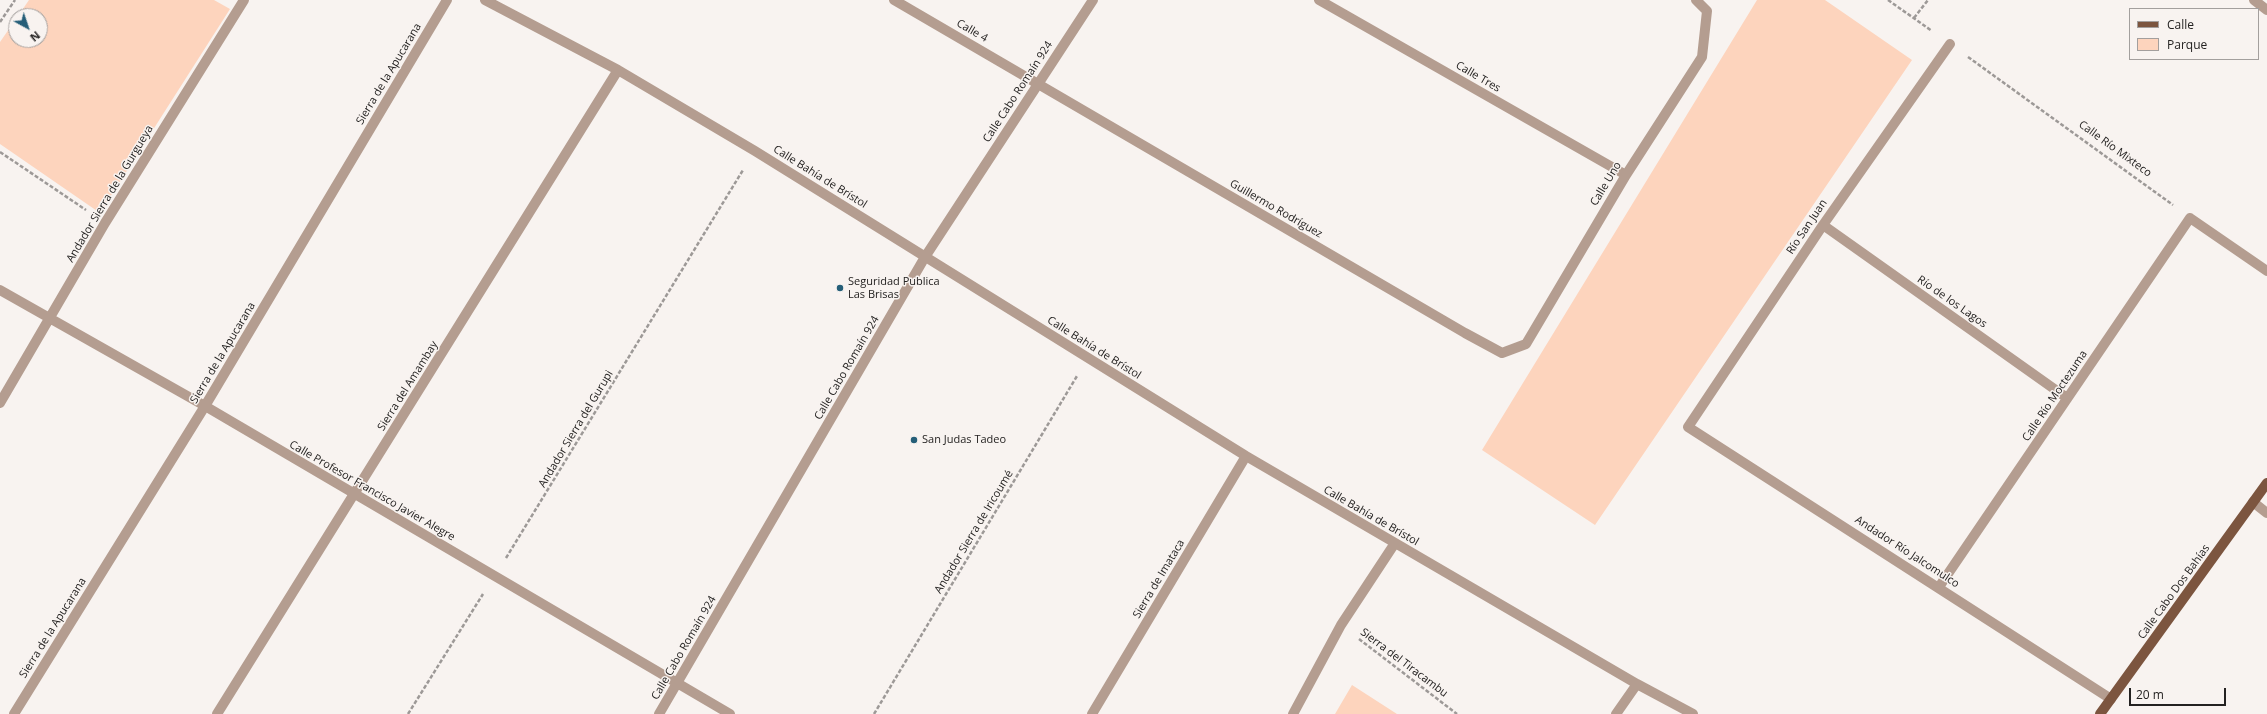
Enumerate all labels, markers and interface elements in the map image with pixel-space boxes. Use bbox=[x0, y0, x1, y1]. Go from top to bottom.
north arrow bbox=[8, 8, 48, 48]
legend bbox=[2129, 8, 2259, 60]
text: Calle bbox=[2167, 16, 2194, 33]
street label: Calle 4 bbox=[954, 17, 990, 45]
street label: Sierra de la Apucarana bbox=[354, 21, 424, 127]
text: N bbox=[27, 28, 44, 45]
text: Parque bbox=[2167, 36, 2207, 53]
street label: Calle Cabo Romaín 924 bbox=[980, 39, 1056, 145]
street label: Calle Tres bbox=[1453, 59, 1503, 95]
street label: Calle Río Mixteco bbox=[2076, 118, 2154, 180]
street label: Andador Sierra de la Gurgueya bbox=[64, 123, 156, 265]
street label: Calle Bahía de Brístol bbox=[771, 143, 869, 211]
street label: Calle Uno bbox=[1588, 160, 1624, 208]
street label: Guillermo Rodríguez bbox=[1227, 177, 1325, 241]
street label: Río San Juan bbox=[1784, 197, 1830, 257]
street label: Río de los Lagos bbox=[1915, 273, 1989, 331]
place label: Seguridad Publica Las Brisas bbox=[848, 275, 940, 301]
marker: Seguridad Publica Las Brisas bbox=[835, 283, 845, 293]
street label: Sierra de la Apucarana bbox=[188, 300, 258, 406]
street label: Calle Cabo Romaín 924 bbox=[812, 314, 882, 422]
street label: Calle Bahía de Brístol bbox=[1045, 314, 1143, 382]
street label: Sierra del Amambay bbox=[375, 339, 441, 433]
street label: Calle Río Moctezuma bbox=[2020, 348, 2090, 444]
street label: Andador Sierra del Gurupi bbox=[536, 368, 616, 490]
place label: San Judas Tadeo bbox=[922, 433, 1006, 447]
marker: San Judas Tadeo bbox=[909, 435, 919, 445]
street label: Calle Profesor Francisco Javier Alegre bbox=[287, 438, 457, 544]
street label: Andador Sierra de Iricoumé bbox=[932, 468, 1016, 596]
street label: Calle Bahía de Brístol bbox=[1321, 483, 1421, 549]
street label: Andador Río Jalcomulco bbox=[1852, 513, 1962, 591]
street label: Sierra de Imataca bbox=[1130, 537, 1188, 621]
street label: Calle Cabo Dos Bahías bbox=[2135, 542, 2213, 642]
street label: Sierra de la Apucarana bbox=[17, 575, 89, 681]
street label: Calle Cabo Romaín 924 bbox=[649, 594, 719, 702]
street label: Sierra del Tiracambu bbox=[1358, 626, 1450, 700]
scale bar bbox=[2131, 680, 2228, 706]
text: 20 m bbox=[2136, 686, 2164, 703]

